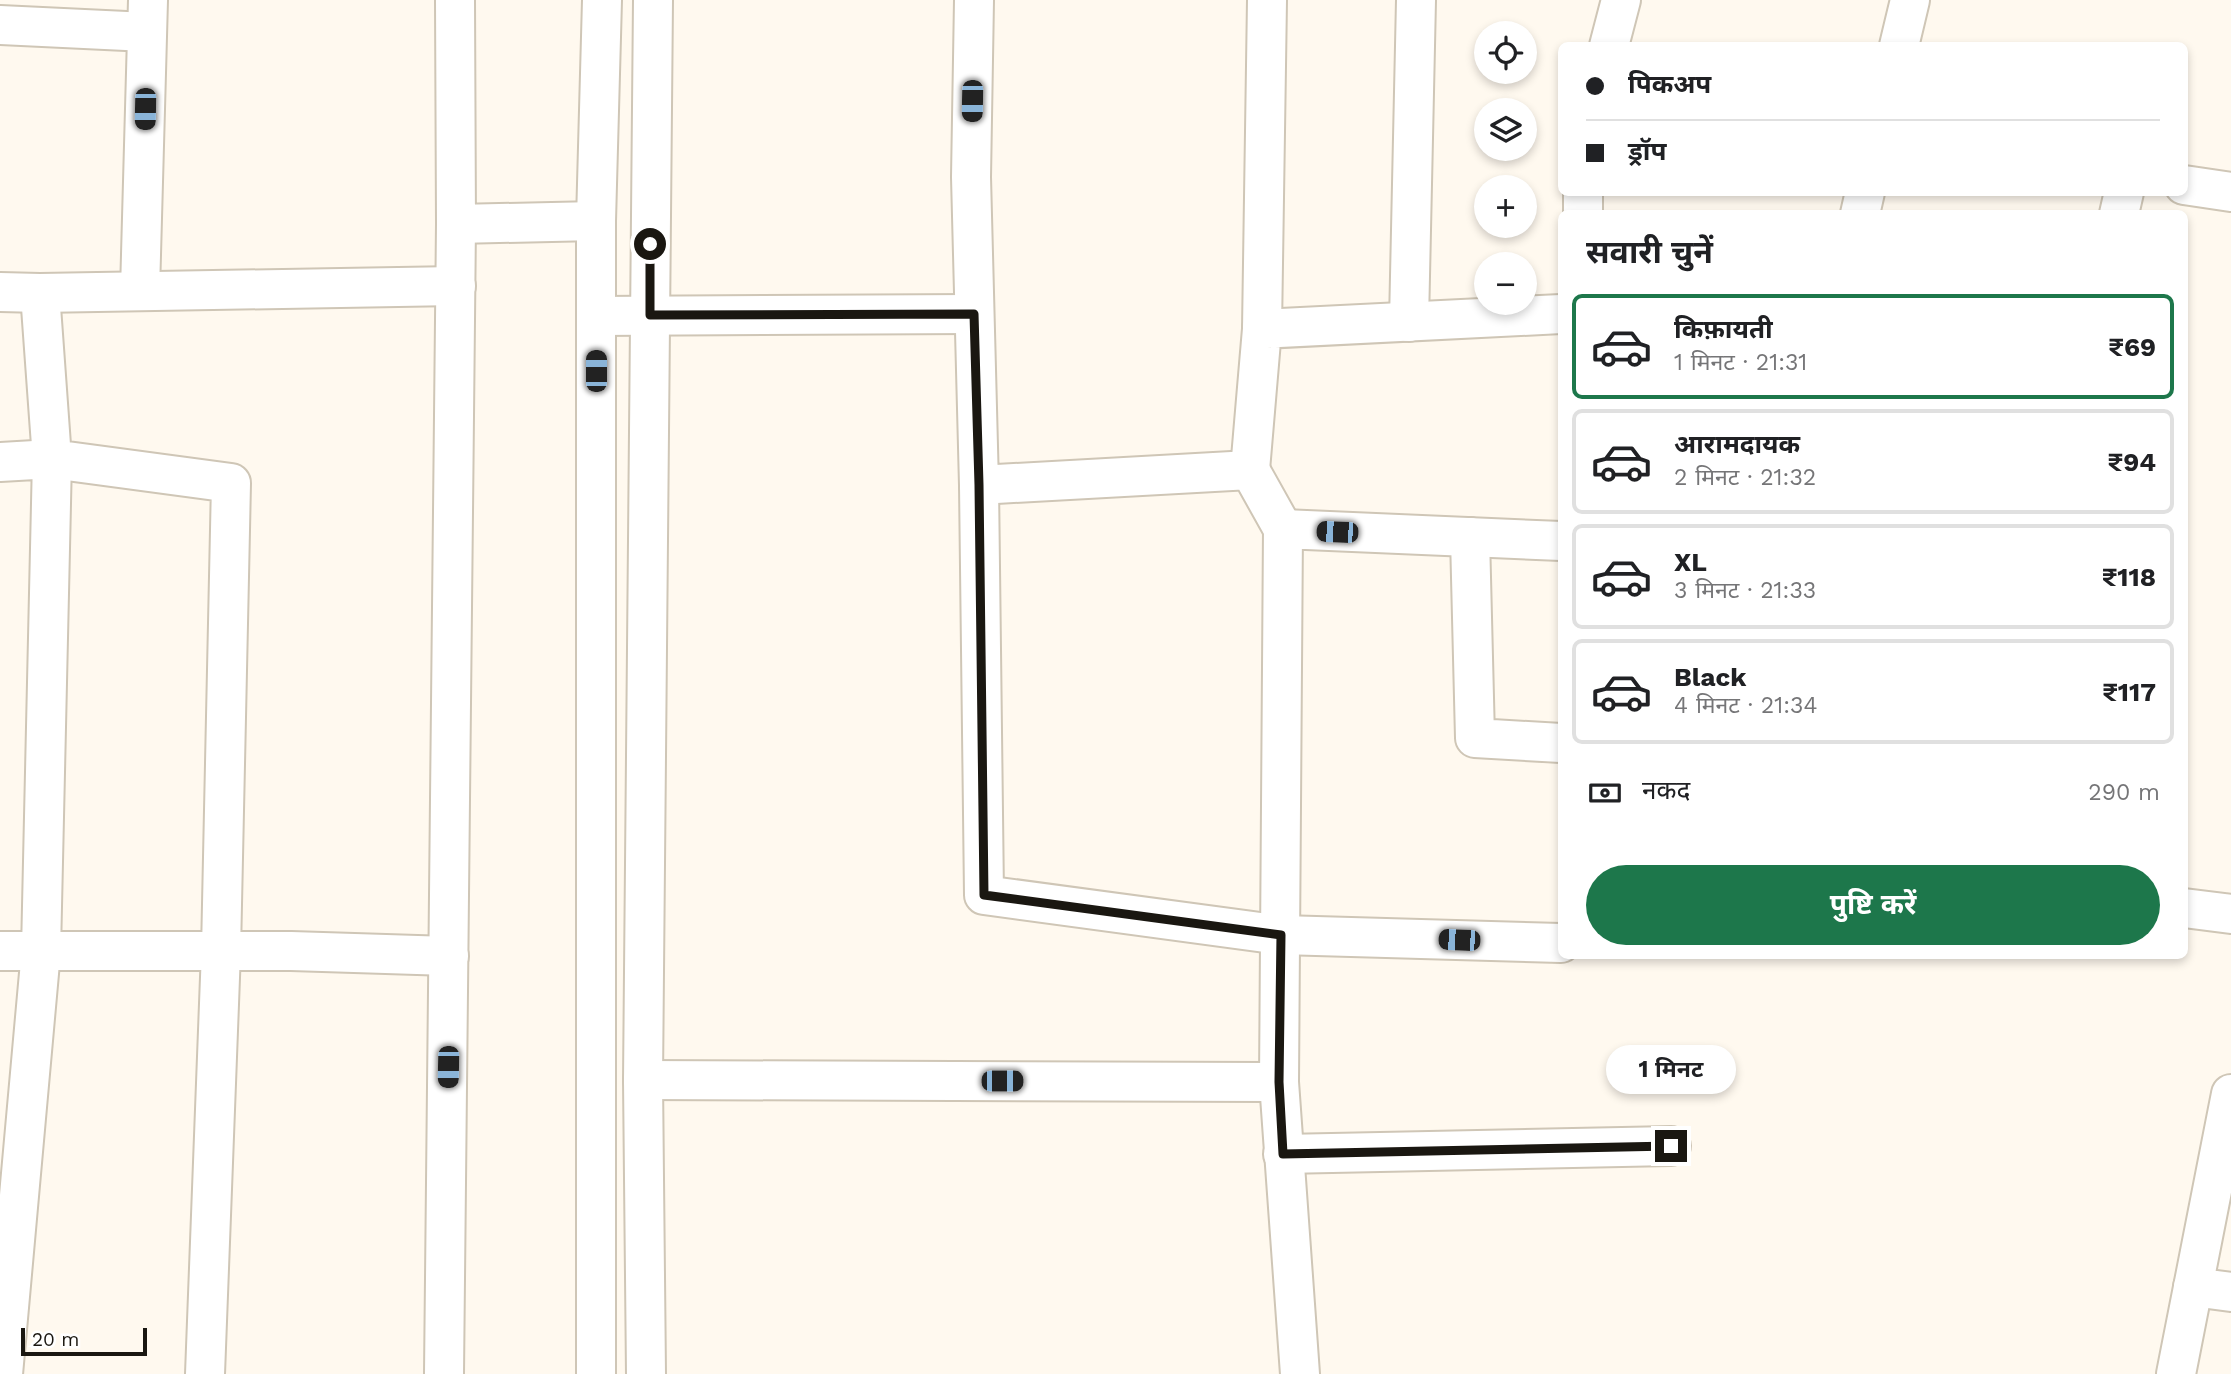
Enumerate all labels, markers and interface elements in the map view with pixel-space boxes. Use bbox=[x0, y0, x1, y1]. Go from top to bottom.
map controls bbox=[1474, 21, 1537, 315]
button: locate bbox=[1474, 21, 1537, 84]
text: पिकअप bbox=[1628, 69, 1711, 99]
car bbox=[962, 80, 983, 122]
car bbox=[135, 88, 156, 130]
button: layers bbox=[1474, 98, 1537, 161]
text: ड्रॉप bbox=[1628, 136, 1666, 166]
button: + bbox=[1474, 175, 1537, 238]
route start bbox=[634, 228, 666, 260]
text: सवारी चुनें bbox=[1586, 233, 1713, 271]
button: − bbox=[1474, 252, 1537, 315]
text: किफ़ायती bbox=[1674, 314, 1773, 344]
icon: car bbox=[1590, 315, 1653, 378]
text: ₹69 bbox=[2108, 332, 2156, 362]
text: 1 मिनट · 21:31 bbox=[1674, 349, 1807, 376]
car bbox=[586, 350, 607, 392]
text: आरामदायक bbox=[1674, 429, 1800, 459]
icon: car bbox=[1590, 430, 1653, 493]
text: ₹94 bbox=[2108, 447, 2156, 477]
text: 2 मिनट · 21:32 bbox=[1674, 464, 1816, 491]
car bbox=[1316, 521, 1359, 543]
icon: car bbox=[1590, 545, 1653, 608]
text: XL bbox=[1674, 547, 1707, 577]
text: ₹118 bbox=[2102, 562, 2156, 592]
text: 3 मिनट · 21:33 bbox=[1674, 577, 1816, 604]
icon: car bbox=[1590, 660, 1653, 723]
text: Black bbox=[1674, 662, 1746, 692]
text: ₹117 bbox=[2102, 677, 2156, 707]
text: 4 मिनट · 21:34 bbox=[1674, 692, 1818, 719]
icon: cash bbox=[1586, 774, 1624, 812]
text: नकद bbox=[1642, 775, 1690, 805]
text: 290 m bbox=[2088, 779, 2160, 806]
button: पुष्टि करें bbox=[1586, 865, 2160, 945]
car bbox=[1438, 929, 1481, 951]
callout: 1 मिनट bbox=[1606, 1044, 1736, 1094]
car bbox=[438, 1046, 459, 1088]
text: 1 मिनट bbox=[1639, 1056, 1703, 1083]
car bbox=[982, 1071, 1024, 1092]
route end bbox=[1655, 1130, 1687, 1162]
scale bar bbox=[21, 1325, 147, 1357]
text: 20 m bbox=[32, 1328, 79, 1351]

